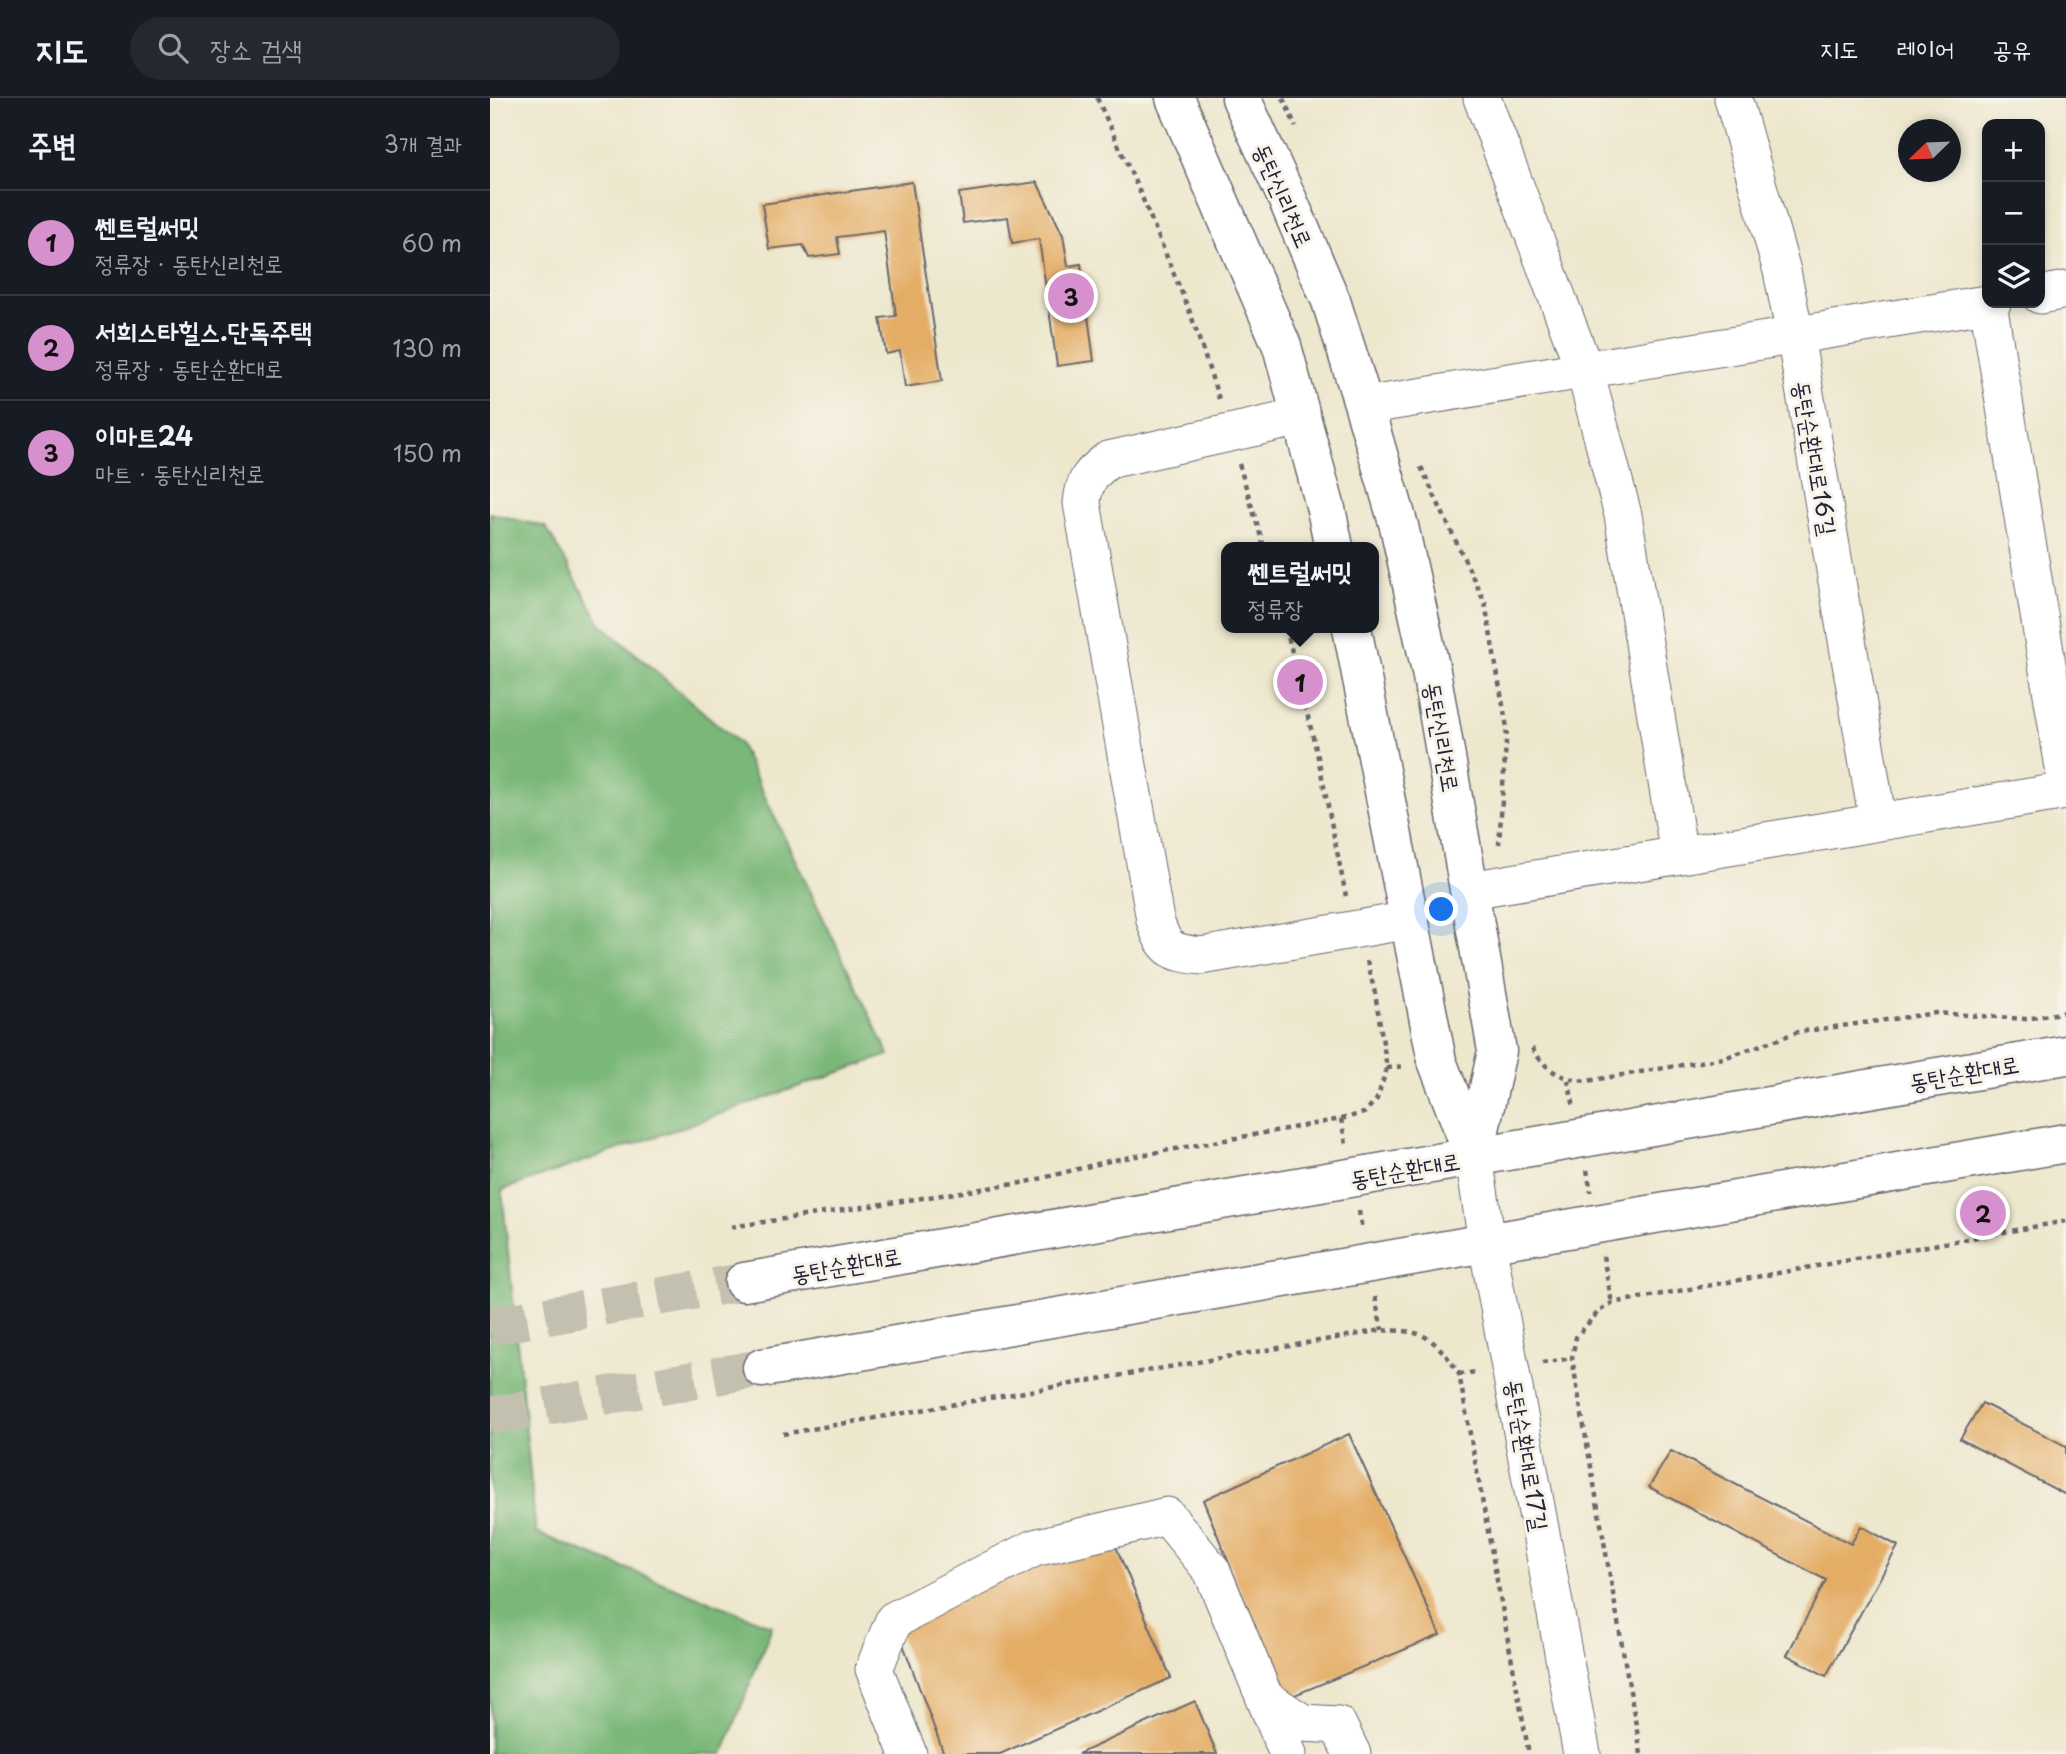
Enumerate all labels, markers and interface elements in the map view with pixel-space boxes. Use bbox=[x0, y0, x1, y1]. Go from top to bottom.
search box bbox=[130, 17, 620, 80]
text: 지도 bbox=[35, 23, 88, 73]
icon: search bbox=[154, 29, 192, 67]
text: 장소 검색 bbox=[210, 29, 302, 68]
text: 지도 bbox=[1820, 30, 1858, 66]
text: 레이어 bbox=[1896, 30, 1954, 66]
text: 공유 bbox=[1992, 30, 2031, 66]
north arrow bbox=[1898, 119, 1961, 182]
map controls bbox=[1982, 119, 2045, 308]
button: + bbox=[1982, 119, 2045, 182]
text: 주변 bbox=[28, 121, 76, 166]
text: 3개 결과 bbox=[384, 126, 462, 161]
street label: 동탄신리천로 bbox=[1245, 137, 1323, 253]
button: − bbox=[1982, 182, 2045, 245]
text: 쎈트럴써밋 bbox=[95, 206, 200, 245]
text: 1 bbox=[46, 225, 57, 260]
text: 60 m bbox=[402, 225, 462, 260]
text: 정류장 · 동탄신리천로 bbox=[95, 245, 283, 280]
button: layers bbox=[1982, 245, 2045, 308]
pin: 3 bbox=[1048, 270, 1094, 322]
text: 서희스타힐스.단독주택 bbox=[95, 311, 311, 350]
text: 2 bbox=[43, 330, 59, 365]
text: 130 m bbox=[392, 330, 462, 365]
text: 정류장 · 동탄순환대로 bbox=[95, 350, 283, 385]
street label: 동탄순환대로16길 bbox=[1785, 378, 1847, 538]
text: 이마트24 bbox=[95, 416, 193, 455]
text: 3 bbox=[43, 435, 59, 470]
text: 150 m bbox=[393, 435, 462, 470]
text: 마트 · 동탄신리천로 bbox=[95, 455, 265, 490]
popup bbox=[1221, 542, 1379, 633]
text: 쎈트럴써밋 bbox=[1248, 551, 1352, 590]
text: 정류장 bbox=[1248, 590, 1303, 625]
pin: 1 bbox=[1277, 656, 1323, 708]
street label: 동탄신리천로 bbox=[1416, 679, 1470, 795]
your location bbox=[1424, 892, 1458, 926]
street label: 동탄순환대로 bbox=[1906, 1045, 2022, 1099]
street label: 동탄순환대로 bbox=[1347, 1142, 1463, 1196]
pin: 2 bbox=[1960, 1187, 2006, 1239]
street label: 동탄순환대로 bbox=[788, 1237, 904, 1291]
street label: 동탄순환대로17길 bbox=[1497, 1377, 1559, 1533]

